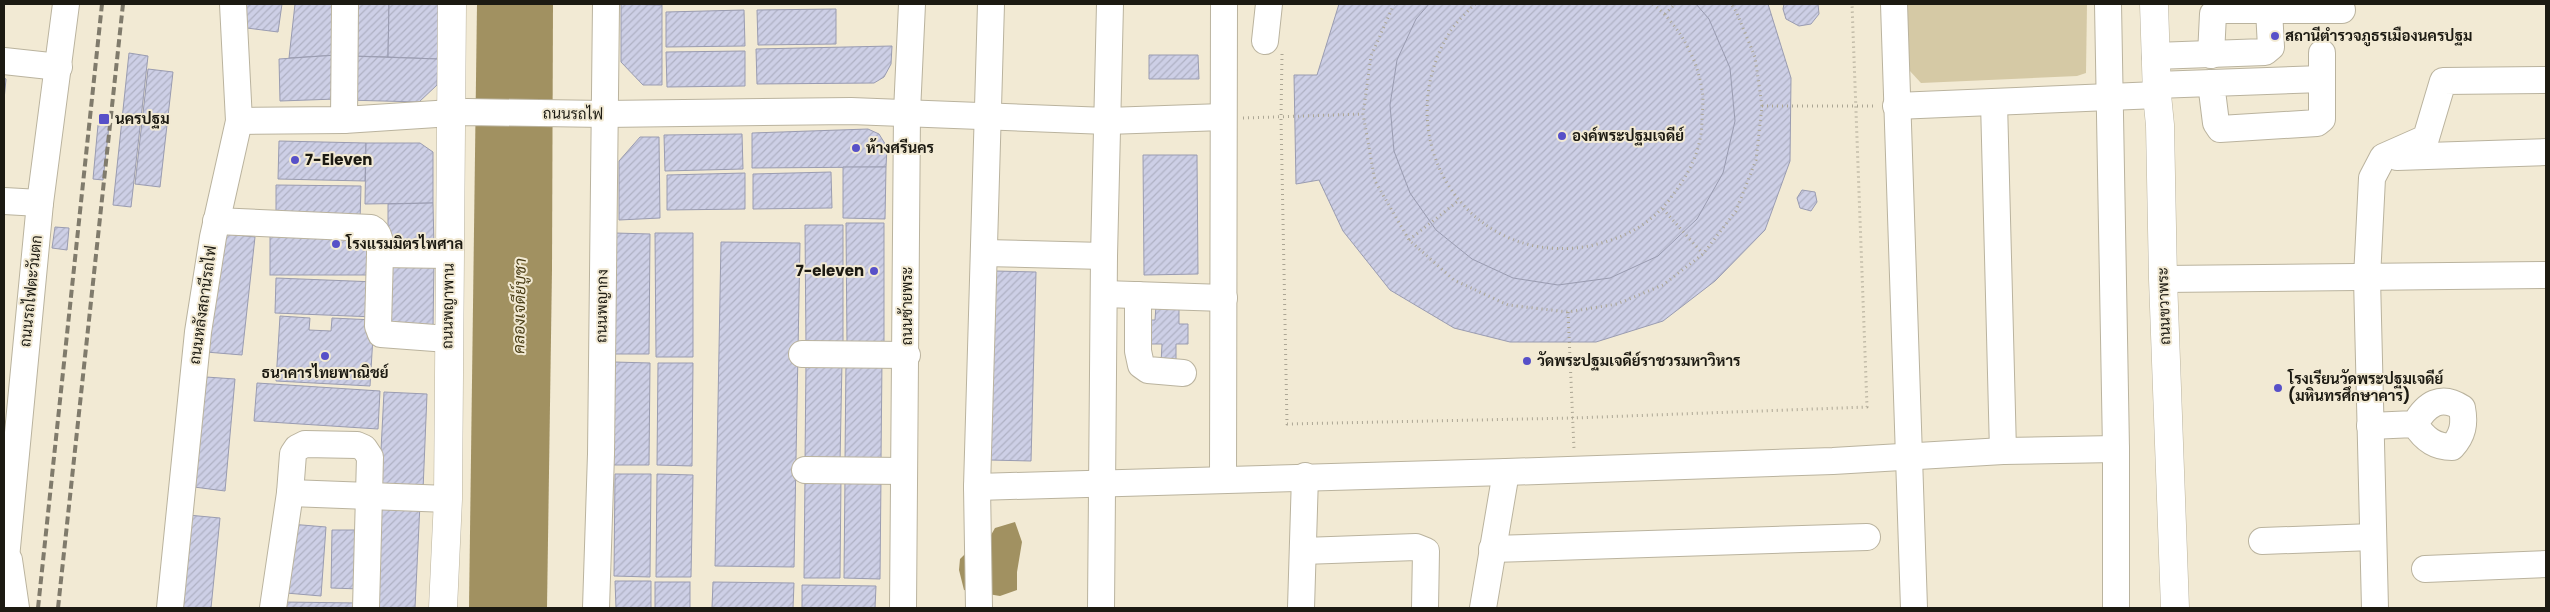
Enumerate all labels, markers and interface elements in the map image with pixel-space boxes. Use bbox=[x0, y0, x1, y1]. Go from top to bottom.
place label: สถานีตำรวจภูธรเมืองนครปฐม bbox=[2285, 25, 2472, 47]
marker: สถานีตำรวจภูธรเมืองนครปฐม bbox=[2269, 30, 2281, 42]
street label: ถนนรถไฟ bbox=[543, 102, 603, 125]
place label: นครปฐม bbox=[115, 108, 170, 129]
marker: นครปฐม bbox=[97, 112, 111, 126]
place label: องค์พระปฐมเจดีย์ bbox=[1572, 125, 1685, 146]
marker: องค์พระปฐมเจดีย์ bbox=[1556, 130, 1568, 142]
place label: ห้างศรีนคร bbox=[866, 137, 934, 158]
marker: ห้างศรีนคร bbox=[850, 142, 862, 154]
place label: 7-Eleven bbox=[305, 149, 372, 170]
marker: 7-Eleven bbox=[289, 154, 301, 166]
place label: โรงแรมมิตรไพศาล bbox=[345, 233, 463, 254]
street label: ถนนรถไฟตะวันตก bbox=[14, 234, 47, 348]
marker: โรงแรมมิตรไพศาล bbox=[330, 238, 342, 250]
street label: ถนนหลังสถานีรถไฟ bbox=[184, 244, 221, 366]
water label: คลองเจดีย์บูชา bbox=[506, 258, 532, 354]
place label: 7-eleven bbox=[796, 260, 864, 281]
street label: ถนนพญาพาน bbox=[436, 263, 459, 349]
marker: 7-eleven bbox=[868, 265, 880, 277]
street label: ถนนซ้ายพระ bbox=[896, 267, 917, 346]
street label: ถนนขวาพระ bbox=[2152, 267, 2175, 345]
street label: ถนนพญากง bbox=[590, 269, 613, 343]
marker: ธนาคารไทยพาณิชย์ bbox=[319, 350, 331, 362]
place label: วัดพระปฐมเจดีย์ราชวรมหาวิหาร bbox=[1537, 350, 1741, 371]
marker: วัดพระปฐมเจดีย์ราชวรมหาวิหาร bbox=[1521, 355, 1533, 367]
place label: ธนาคารไทยพาณิชย์ bbox=[262, 362, 389, 383]
place label: โรงเรียนวัดพระปฐมเจดีย์ (มหินทรศึกษาคาร) bbox=[2287, 368, 2444, 406]
marker: โรงเรียนวัดพระปฐมเจดีย์ (มหินทรศึกษาคาร) bbox=[2272, 382, 2284, 394]

